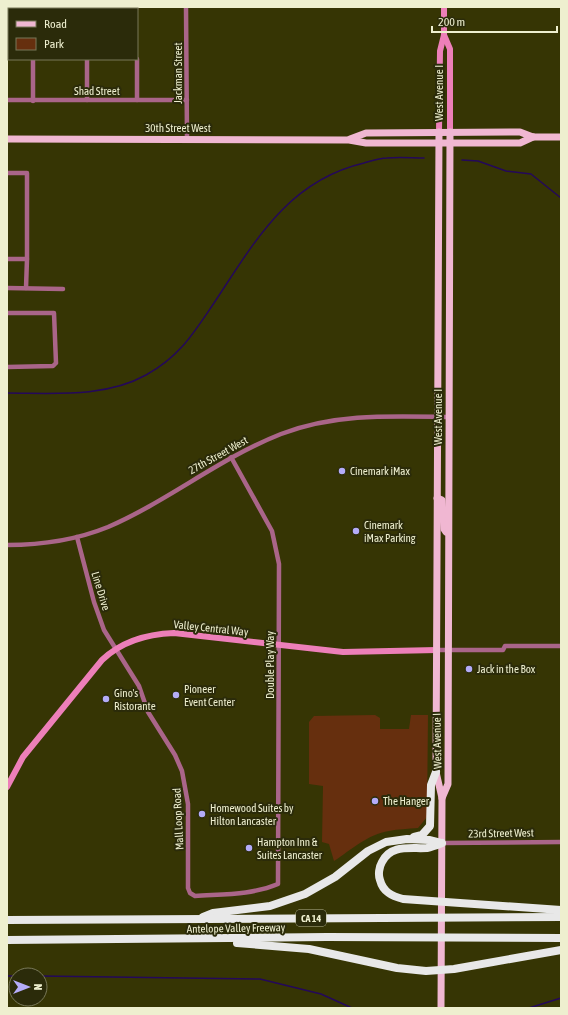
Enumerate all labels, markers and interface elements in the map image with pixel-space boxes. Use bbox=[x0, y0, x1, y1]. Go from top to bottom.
legend bbox=[8, 8, 138, 60]
scale bar bbox=[432, 8, 557, 34]
text: 200 m bbox=[438, 15, 465, 29]
text: Road bbox=[44, 17, 67, 31]
text: Park bbox=[44, 37, 65, 51]
street label: Jackman Street bbox=[172, 42, 184, 104]
street label: West Avenue I bbox=[433, 65, 445, 121]
street label: Shad Street bbox=[74, 85, 120, 97]
street label: 30th Street West bbox=[145, 122, 211, 134]
street label: West Avenue I bbox=[432, 389, 444, 445]
street label: 27th Street West bbox=[186, 434, 250, 476]
place label: Cinemark iMax bbox=[350, 465, 410, 477]
marker: Cinemark iMax bbox=[337, 466, 347, 476]
place label: Cinemark iMax Parking bbox=[364, 519, 416, 544]
marker: Cinemark iMax Parking bbox=[351, 526, 361, 536]
street label: Line Drive bbox=[89, 570, 113, 612]
street label: Valley Central Way bbox=[173, 618, 249, 638]
street label: Double Play Way bbox=[264, 631, 276, 699]
place label: Jack in the Box bbox=[477, 663, 536, 675]
marker: Jack in the Box bbox=[464, 664, 474, 674]
place label: Pioneer Event Center bbox=[184, 683, 235, 708]
place label: Gino's Ristorante bbox=[114, 687, 156, 712]
marker: Pioneer Event Center bbox=[171, 690, 181, 700]
marker: Gino's Ristorante bbox=[101, 694, 111, 704]
street label: West Avenue I bbox=[431, 713, 443, 769]
street label: Mall Loop Road bbox=[170, 788, 186, 850]
place label: The Hanger bbox=[383, 795, 430, 807]
marker: The Hanger bbox=[370, 796, 380, 806]
place label: Homewood Suites by Hilton Lancaster bbox=[210, 802, 294, 827]
marker: Homewood Suites by Hilton Lancaster bbox=[197, 809, 207, 819]
street label: 23rd Street West bbox=[468, 826, 534, 840]
place label: Hampton Inn & Suites Lancaster bbox=[257, 836, 323, 861]
marker: Hampton Inn & Suites Lancaster bbox=[244, 843, 254, 853]
road number: CA 14 bbox=[296, 910, 326, 926]
street label: Antelope Valley Freeway bbox=[187, 921, 286, 935]
north arrow bbox=[8, 967, 48, 1007]
text: N bbox=[32, 984, 44, 990]

